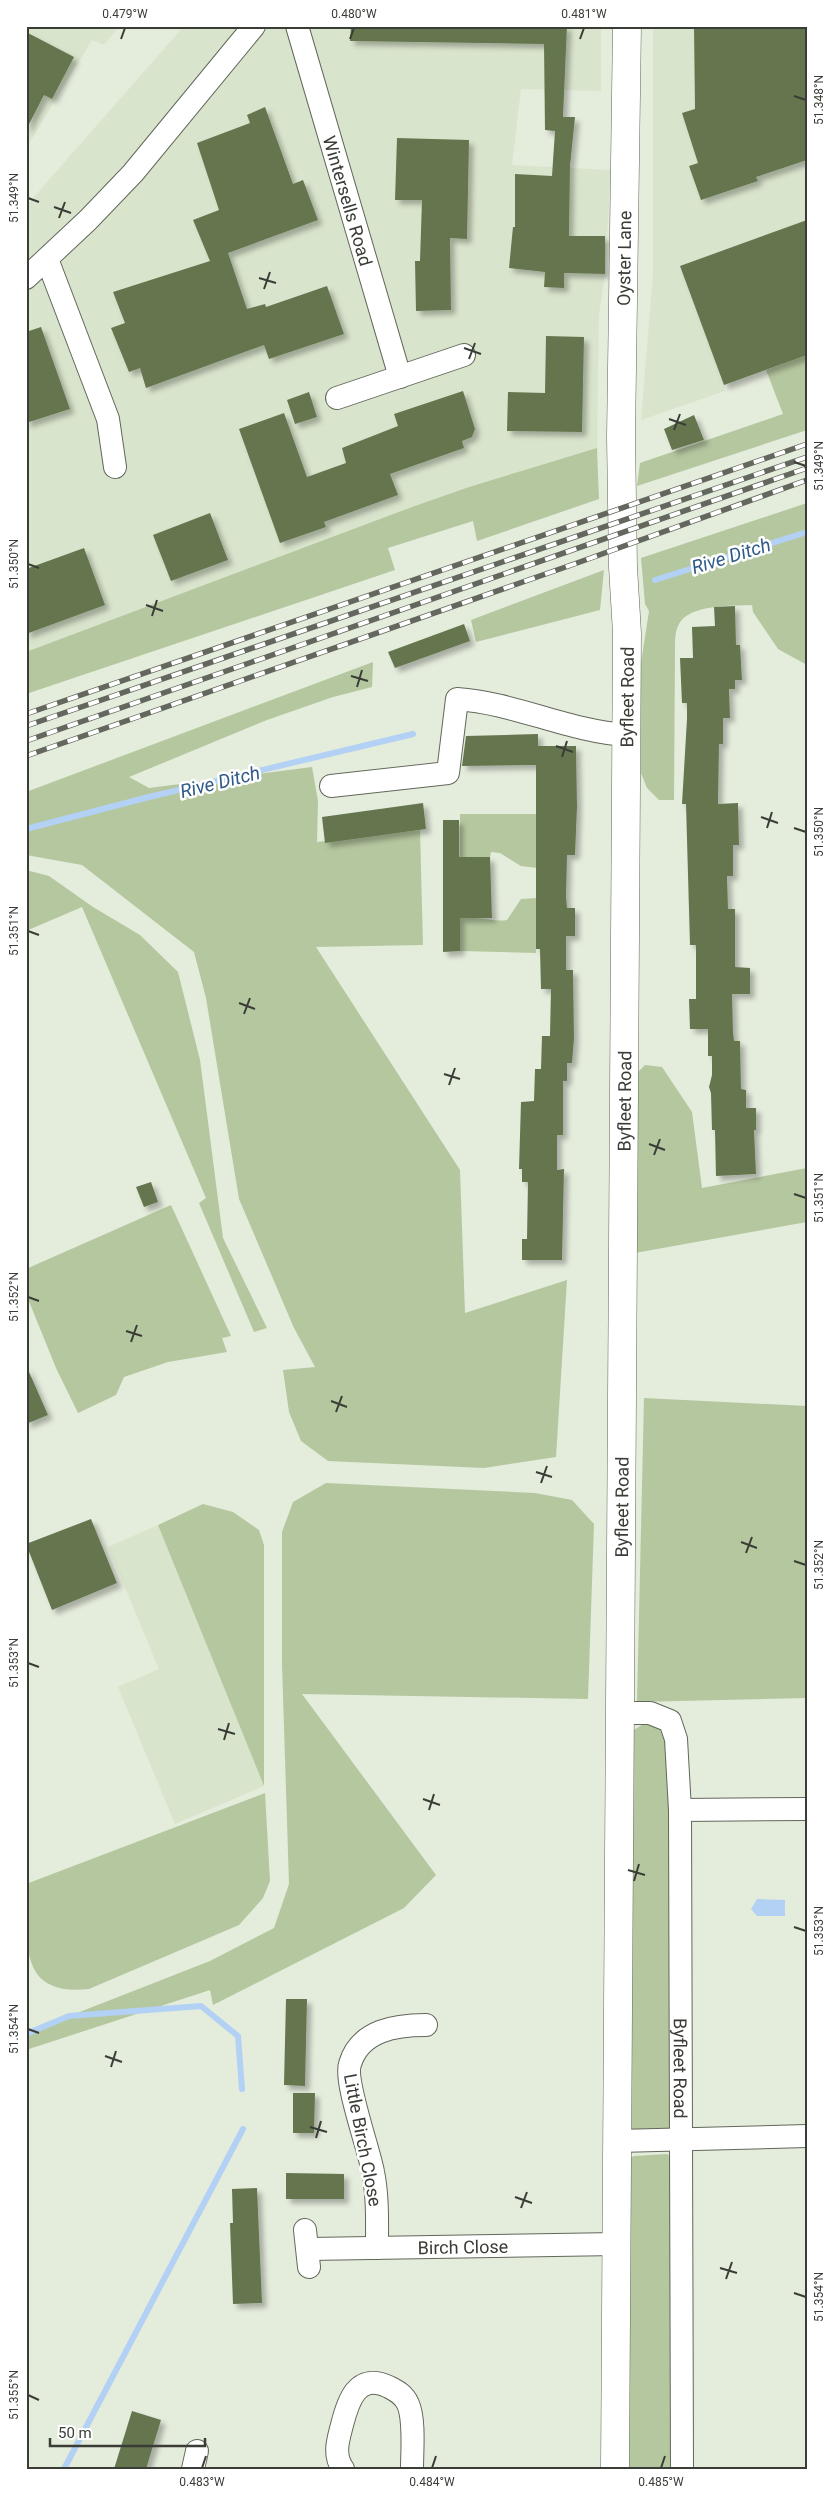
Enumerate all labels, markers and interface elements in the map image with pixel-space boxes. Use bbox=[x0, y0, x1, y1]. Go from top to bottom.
text: 0.479°W bbox=[102, 7, 148, 21]
text: 0.480°W bbox=[331, 7, 377, 21]
text: 0.481°W bbox=[561, 7, 607, 21]
text: 51.348°N bbox=[812, 75, 826, 125]
street label: Wintersells Road bbox=[319, 133, 377, 268]
text: 51.349°N bbox=[7, 173, 21, 223]
street label: Oyster Lane bbox=[612, 210, 635, 306]
text: 51.349°N bbox=[812, 441, 826, 491]
water label: Rive Ditch bbox=[689, 533, 773, 579]
text: 51.350°N bbox=[7, 539, 21, 589]
street label: Byfleet Road bbox=[616, 647, 637, 747]
water label: Rive Ditch bbox=[178, 761, 262, 803]
text: 51.350°N bbox=[812, 807, 826, 857]
text: 51.351°N bbox=[7, 906, 21, 956]
street label: Byfleet Road bbox=[613, 1051, 635, 1151]
text: 51.351°N bbox=[812, 1173, 826, 1223]
text: 51.352°N bbox=[7, 1272, 21, 1322]
street label: Byfleet Road bbox=[610, 1457, 632, 1557]
text: 51.352°N bbox=[812, 1540, 826, 1590]
text: 51.353°N bbox=[7, 1638, 21, 1688]
text: 51.353°N bbox=[812, 1906, 826, 1956]
text: 51.354°N bbox=[7, 2004, 21, 2054]
street label: Byfleet Road bbox=[670, 2018, 691, 2119]
street label: Little Birch Close bbox=[340, 2072, 386, 2208]
street label: Birch Close bbox=[418, 2235, 508, 2258]
text: 51.354°N bbox=[812, 2272, 826, 2322]
text: 51.355°N bbox=[7, 2370, 21, 2420]
scale bar bbox=[50, 2415, 205, 2447]
text: 50 m bbox=[58, 2424, 92, 2442]
text: 0.483°W bbox=[179, 2475, 225, 2489]
text: 0.484°W bbox=[409, 2475, 455, 2489]
text: 0.485°W bbox=[638, 2475, 684, 2489]

